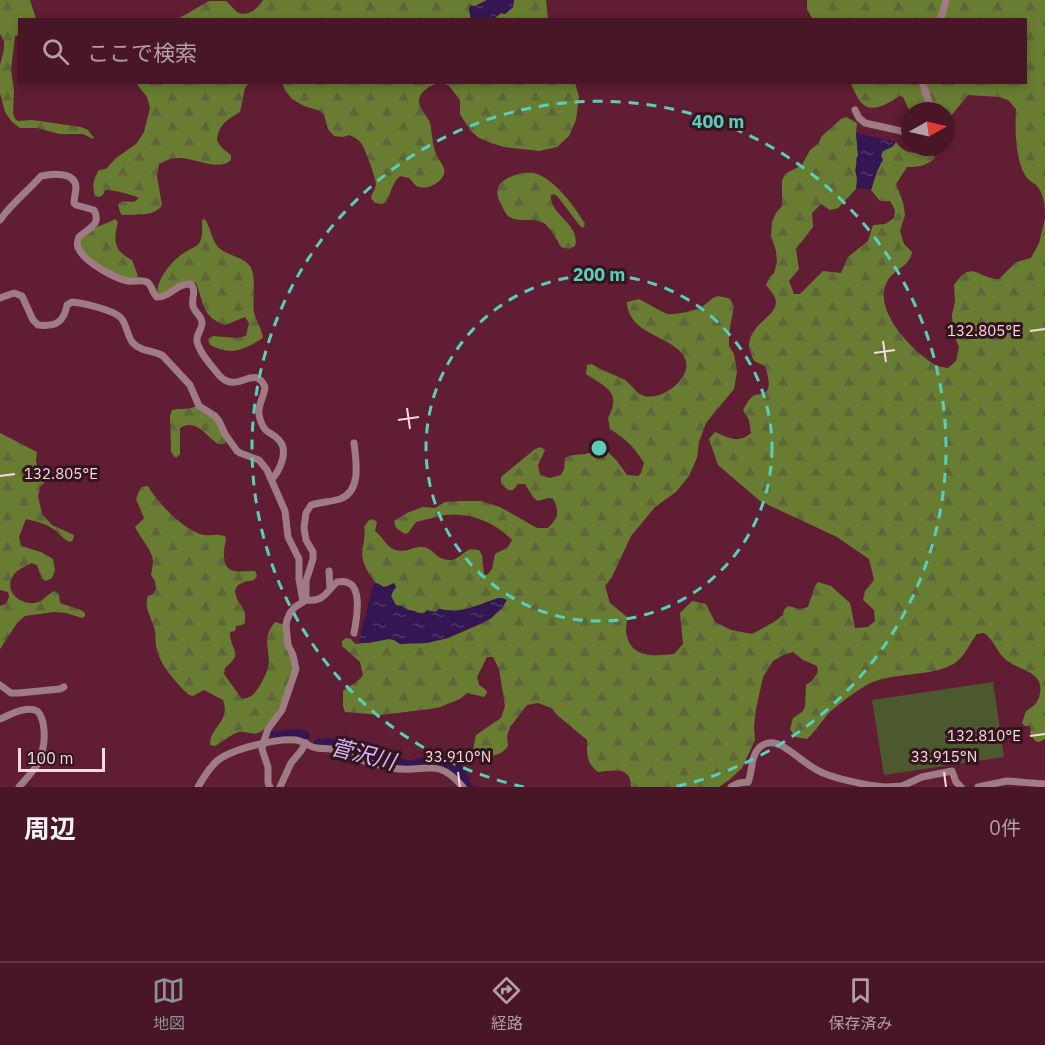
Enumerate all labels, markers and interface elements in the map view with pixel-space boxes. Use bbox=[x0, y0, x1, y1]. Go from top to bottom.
search box bbox=[18, 18, 1027, 84]
icon: search bbox=[39, 35, 72, 68]
text: ここで検索 bbox=[87, 38, 197, 67]
north arrow bbox=[901, 102, 955, 156]
text: 400 m bbox=[692, 110, 744, 133]
text: 200 m bbox=[573, 263, 625, 286]
text: 132.805°E bbox=[947, 321, 1021, 340]
centre of rings bbox=[589, 438, 609, 458]
text: 132.805°E bbox=[24, 464, 98, 483]
text: 132.810°E bbox=[947, 726, 1021, 745]
water label: 菅沢川 bbox=[328, 731, 401, 776]
scale bar bbox=[18, 745, 105, 772]
text: 33.910°N bbox=[425, 747, 491, 766]
text: 33.915°N bbox=[911, 747, 977, 766]
text: 100 m bbox=[27, 748, 74, 768]
text: 周辺 bbox=[24, 811, 76, 845]
text: 0件 bbox=[989, 814, 1021, 841]
tab: 地図 bbox=[152, 974, 185, 1034]
tab: 経路 bbox=[490, 974, 523, 1034]
tab: 保存済み bbox=[828, 974, 892, 1034]

